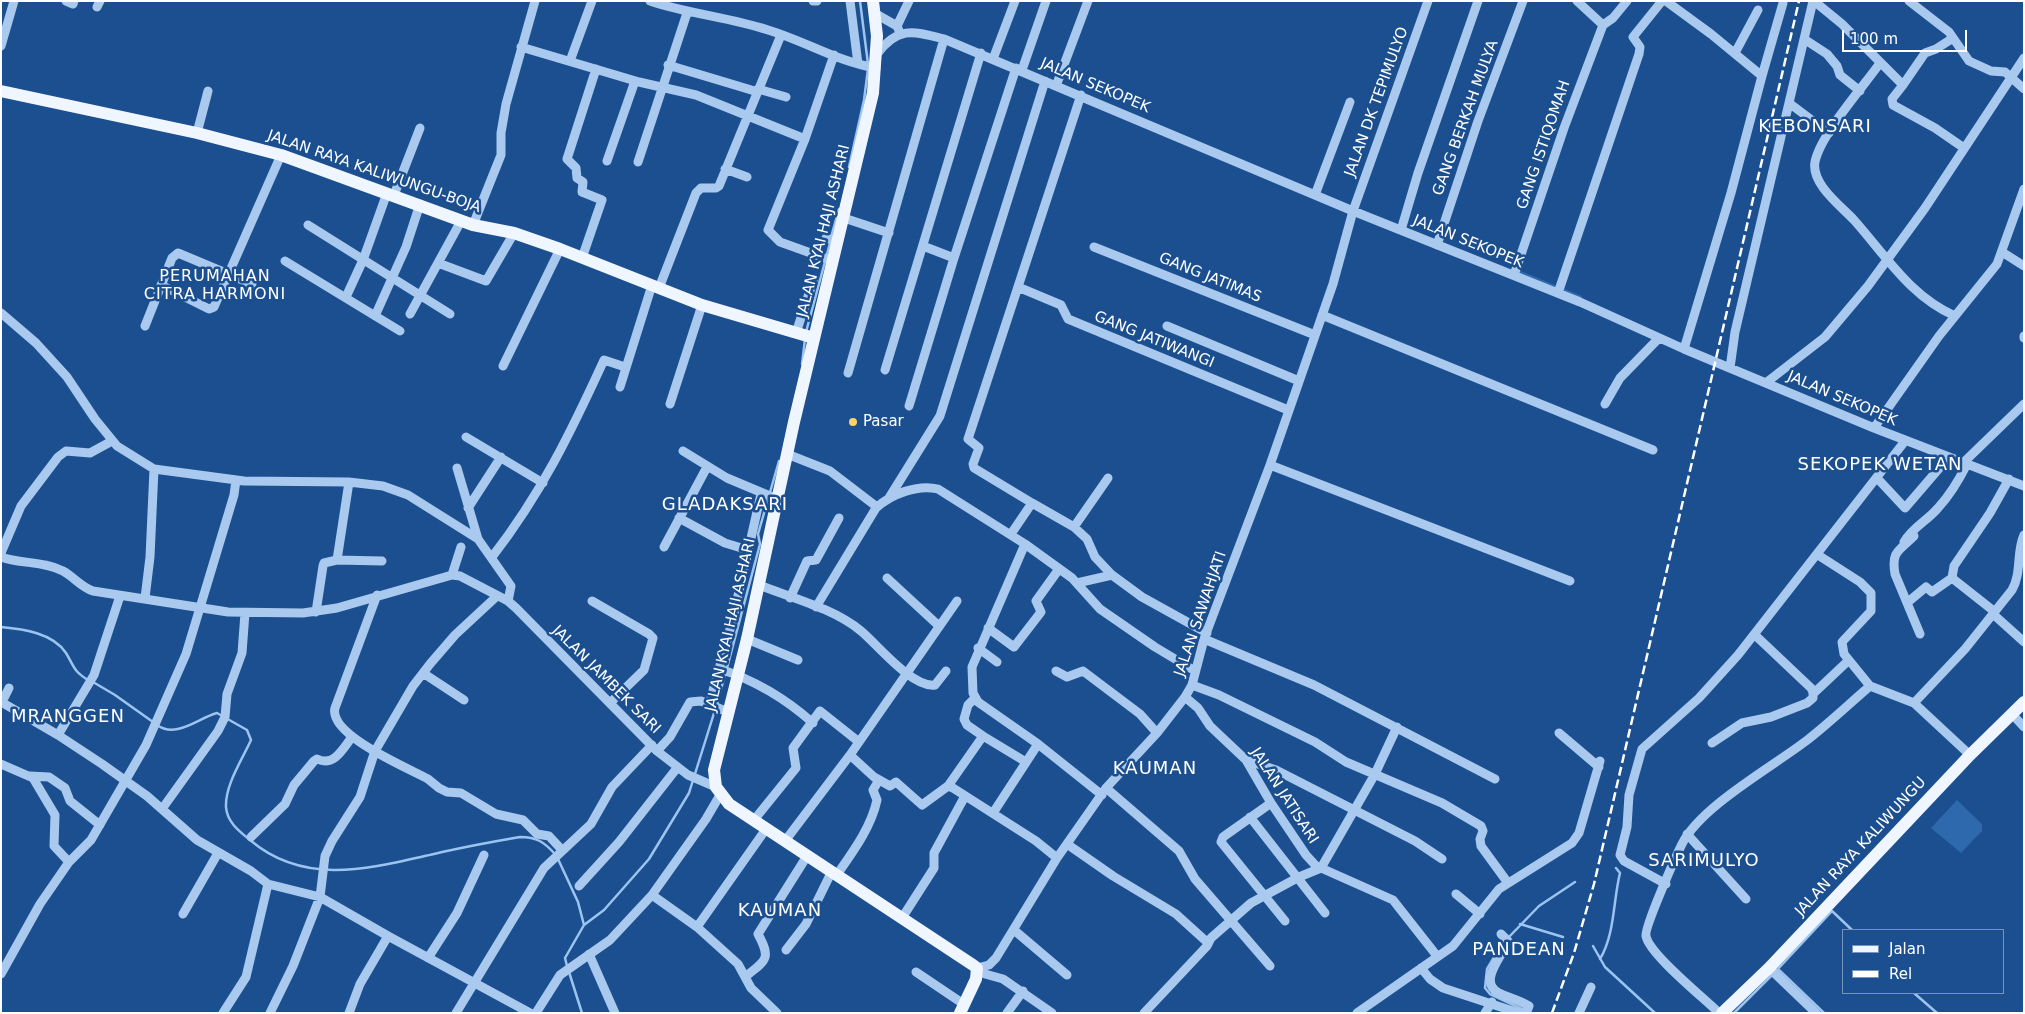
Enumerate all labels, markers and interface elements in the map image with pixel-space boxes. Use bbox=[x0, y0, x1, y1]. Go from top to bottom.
scale bar bbox=[1845, 20, 1970, 52]
street label: JALAN DK TEPIMULYO bbox=[1342, 25, 1412, 179]
text: 100 m bbox=[1850, 30, 1898, 48]
street label: GANG BERKAH MULYA bbox=[1429, 38, 1503, 198]
street label: JALAN SEKOPEK bbox=[1037, 55, 1153, 117]
street label: GANG ISTIQOMAH bbox=[1513, 78, 1575, 212]
district label: KEBONSARI bbox=[1757, 116, 1873, 138]
street label: JALAN RAYA KALIWUNGU-BOJA bbox=[265, 127, 483, 217]
street label: JALAN KYAI HAJI ASHARI bbox=[794, 143, 854, 319]
street label: JALAN SEKOPEK bbox=[1410, 212, 1526, 272]
street label: GANG JATIMAS bbox=[1156, 249, 1264, 307]
district label: PERUMAHAN CITRA HARMONI bbox=[142, 267, 288, 305]
street label: GANG JATIWANGI bbox=[1091, 308, 1217, 372]
street label: JALAN SEKOPEK bbox=[1784, 368, 1900, 430]
place label: Pasar bbox=[863, 413, 904, 431]
marker: Pasar bbox=[847, 416, 859, 428]
district label: SEKOPEK WETAN bbox=[1796, 454, 1964, 476]
district label: GLADAKSARI bbox=[661, 494, 789, 516]
street label: JALAN KYAI HAJI ASHARI bbox=[702, 537, 760, 713]
street label: JALAN SAWAHJATI bbox=[1171, 549, 1231, 679]
street label: JALAN JAMBEK SARI bbox=[548, 622, 664, 738]
district label: MRANGGEN bbox=[10, 706, 126, 728]
street label: JALAN JATISARI bbox=[1246, 745, 1322, 847]
district label: KAUMAN bbox=[1112, 758, 1198, 780]
street label: JALAN RAYA KALIWUNGU bbox=[1792, 774, 1930, 920]
district label: SARIMULYO bbox=[1647, 850, 1761, 872]
district label: KAUMAN bbox=[737, 900, 823, 922]
legend bbox=[1842, 929, 2005, 994]
district label: PANDEAN bbox=[1471, 939, 1567, 961]
text: Jalan bbox=[1889, 940, 1925, 958]
text: Rel bbox=[1889, 965, 1912, 983]

